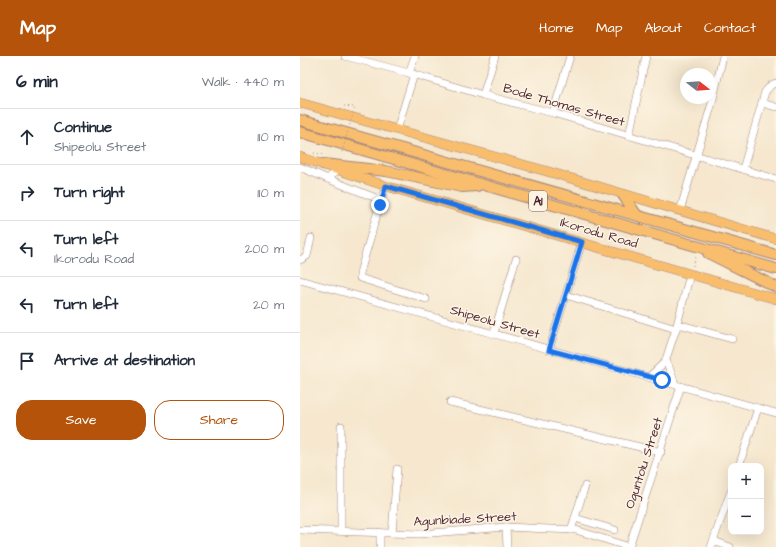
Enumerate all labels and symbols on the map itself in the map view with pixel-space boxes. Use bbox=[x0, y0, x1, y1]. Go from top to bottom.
north arrow bbox=[680, 68, 716, 104]
street label: Bode Thomas Street bbox=[501, 79, 628, 131]
road number: A1 bbox=[529, 191, 547, 211]
route end bbox=[371, 196, 389, 214]
street label: Ikorodu Road bbox=[558, 213, 640, 253]
street label: Shipeolu Street bbox=[448, 301, 543, 344]
route start bbox=[653, 371, 671, 389]
street label: Oguntolu Street bbox=[621, 414, 668, 511]
street label: Agunbiade Street bbox=[413, 507, 518, 532]

